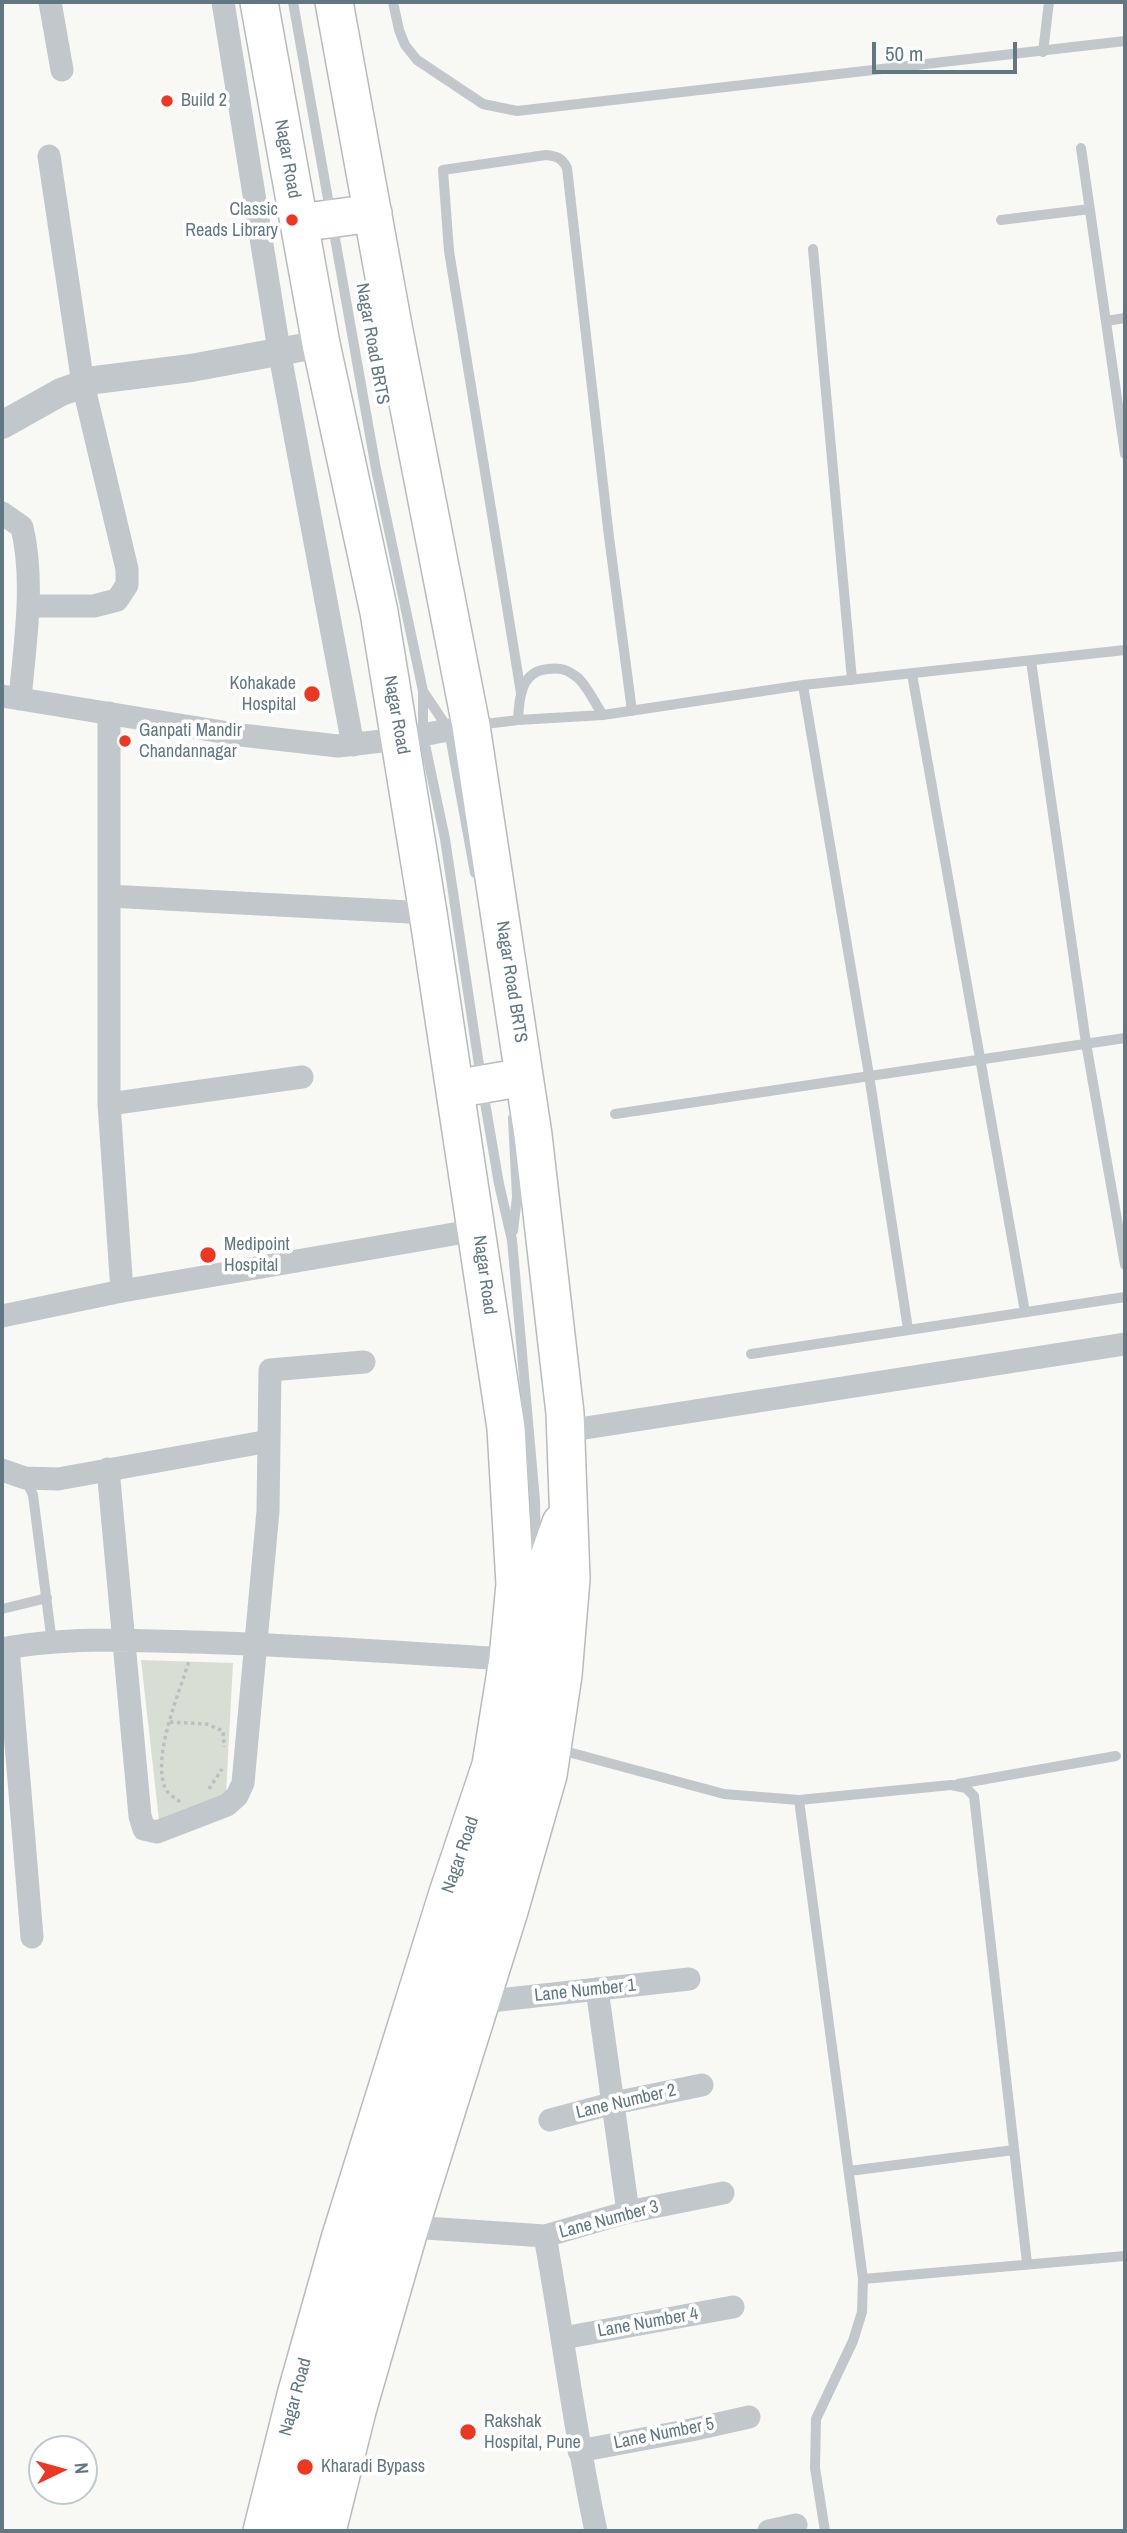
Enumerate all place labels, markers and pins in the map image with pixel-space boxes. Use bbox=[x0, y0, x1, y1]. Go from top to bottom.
place label: Build 2 bbox=[181, 90, 227, 112]
marker: Build 2 bbox=[159, 93, 175, 109]
place label: Classic Reads Library bbox=[185, 199, 278, 242]
marker: Classic Reads Library bbox=[284, 212, 300, 228]
place label: Kohakade Hospital bbox=[230, 673, 296, 716]
marker: Kohakade Hospital bbox=[302, 684, 322, 704]
place label: Ganpati Mandir Chandannagar bbox=[139, 720, 242, 762]
marker: Ganpati Mandir Chandannagar bbox=[117, 733, 133, 749]
place label: Medipoint Hospital bbox=[224, 1234, 290, 1276]
marker: Medipoint Hospital bbox=[198, 1245, 218, 1265]
place label: Rakshak Hospital, Pune bbox=[484, 2411, 581, 2454]
marker: Rakshak Hospital, Pune bbox=[458, 2422, 478, 2442]
place label: Kharadi Bypass bbox=[321, 2456, 425, 2478]
marker: Kharadi Bypass bbox=[295, 2457, 315, 2477]

